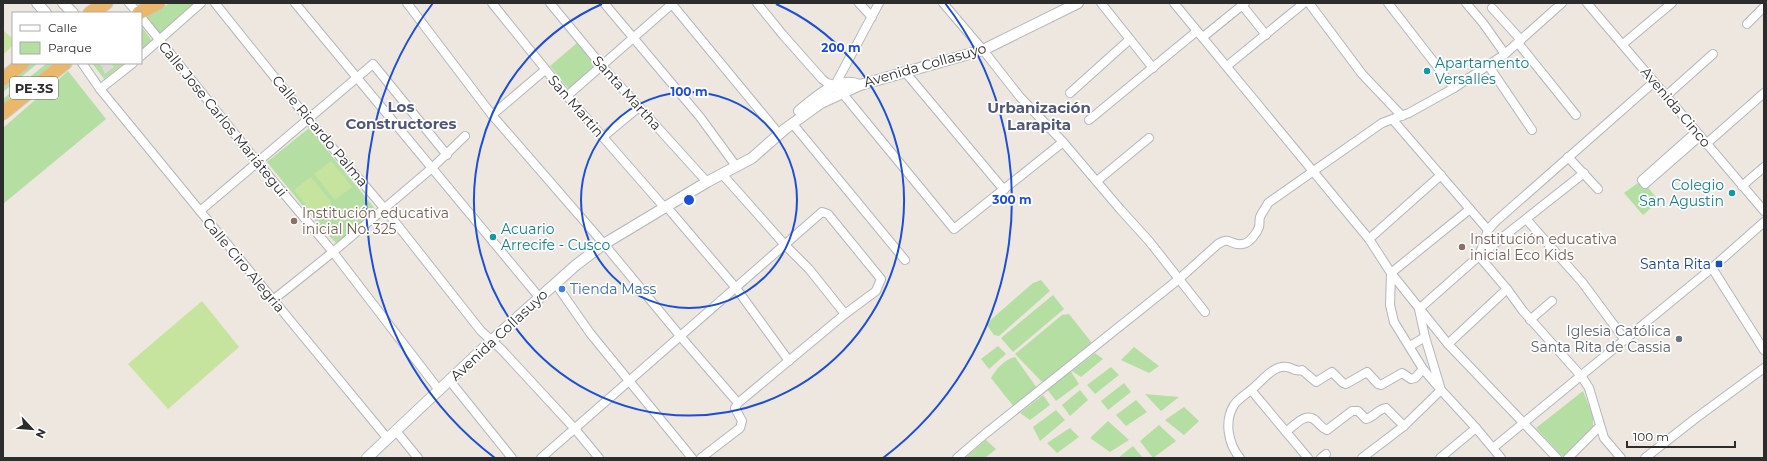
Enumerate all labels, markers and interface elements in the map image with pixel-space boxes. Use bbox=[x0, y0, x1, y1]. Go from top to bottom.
legend bbox=[12, 12, 142, 64]
text: Calle bbox=[48, 20, 77, 35]
street label: Calle Jose Carlos Mariátegui bbox=[155, 38, 291, 200]
street label: Avenida Collasuyo bbox=[862, 39, 989, 91]
text: Parque bbox=[48, 40, 92, 55]
text: 200 m bbox=[821, 40, 861, 55]
street label: Santa Martha bbox=[589, 52, 665, 134]
place label: Apartamento Versalles bbox=[1435, 54, 1529, 88]
street label: Avenida Cinco bbox=[1637, 63, 1715, 151]
marker: Apartamento Versalles bbox=[1422, 66, 1432, 76]
street label: San Martin bbox=[544, 71, 608, 141]
street label: Calle Ricardo Palma bbox=[268, 72, 372, 190]
road number: PE-3S bbox=[10, 77, 58, 99]
text: 100 m bbox=[671, 84, 707, 99]
district label: Los Constructores bbox=[346, 97, 456, 133]
district label: Urbanización Larapita bbox=[987, 98, 1091, 134]
place label: Colegio San Agustin bbox=[1639, 176, 1724, 210]
marker: Colegio San Agustin bbox=[1727, 188, 1737, 198]
text: 300 m bbox=[991, 192, 1032, 207]
centre of rings bbox=[682, 193, 696, 207]
place label: Institución educativa inicial No. 325 bbox=[302, 204, 449, 238]
street label: Calle Ciro Alegria bbox=[199, 214, 289, 316]
marker: Institución educativa inicial No. 325 bbox=[289, 216, 299, 226]
place label: Acuario Arrecife - Cusco bbox=[501, 220, 610, 254]
place label: Institución educativa inicial Eco Kids bbox=[1470, 230, 1617, 264]
marker: Acuario Arrecife - Cusco bbox=[488, 232, 498, 242]
marker: Institución educativa inicial Eco Kids bbox=[1457, 242, 1467, 252]
place label: Santa Rita bbox=[1640, 255, 1711, 273]
marker: Santa Rita bbox=[1714, 259, 1724, 269]
place label: Tienda Mass bbox=[570, 280, 657, 298]
marker: Tienda Mass bbox=[557, 284, 567, 294]
street label: Avenida Collasuyo bbox=[447, 285, 552, 385]
place label: Iglesia Católica Santa Rita de Cassia bbox=[1531, 322, 1671, 356]
marker: Iglesia Católica Santa Rita de Cassia bbox=[1674, 334, 1684, 344]
north arrow bbox=[12, 409, 52, 449]
scale bar bbox=[1627, 423, 1735, 449]
text: N bbox=[33, 426, 49, 440]
text: 100 m bbox=[1633, 429, 1669, 444]

